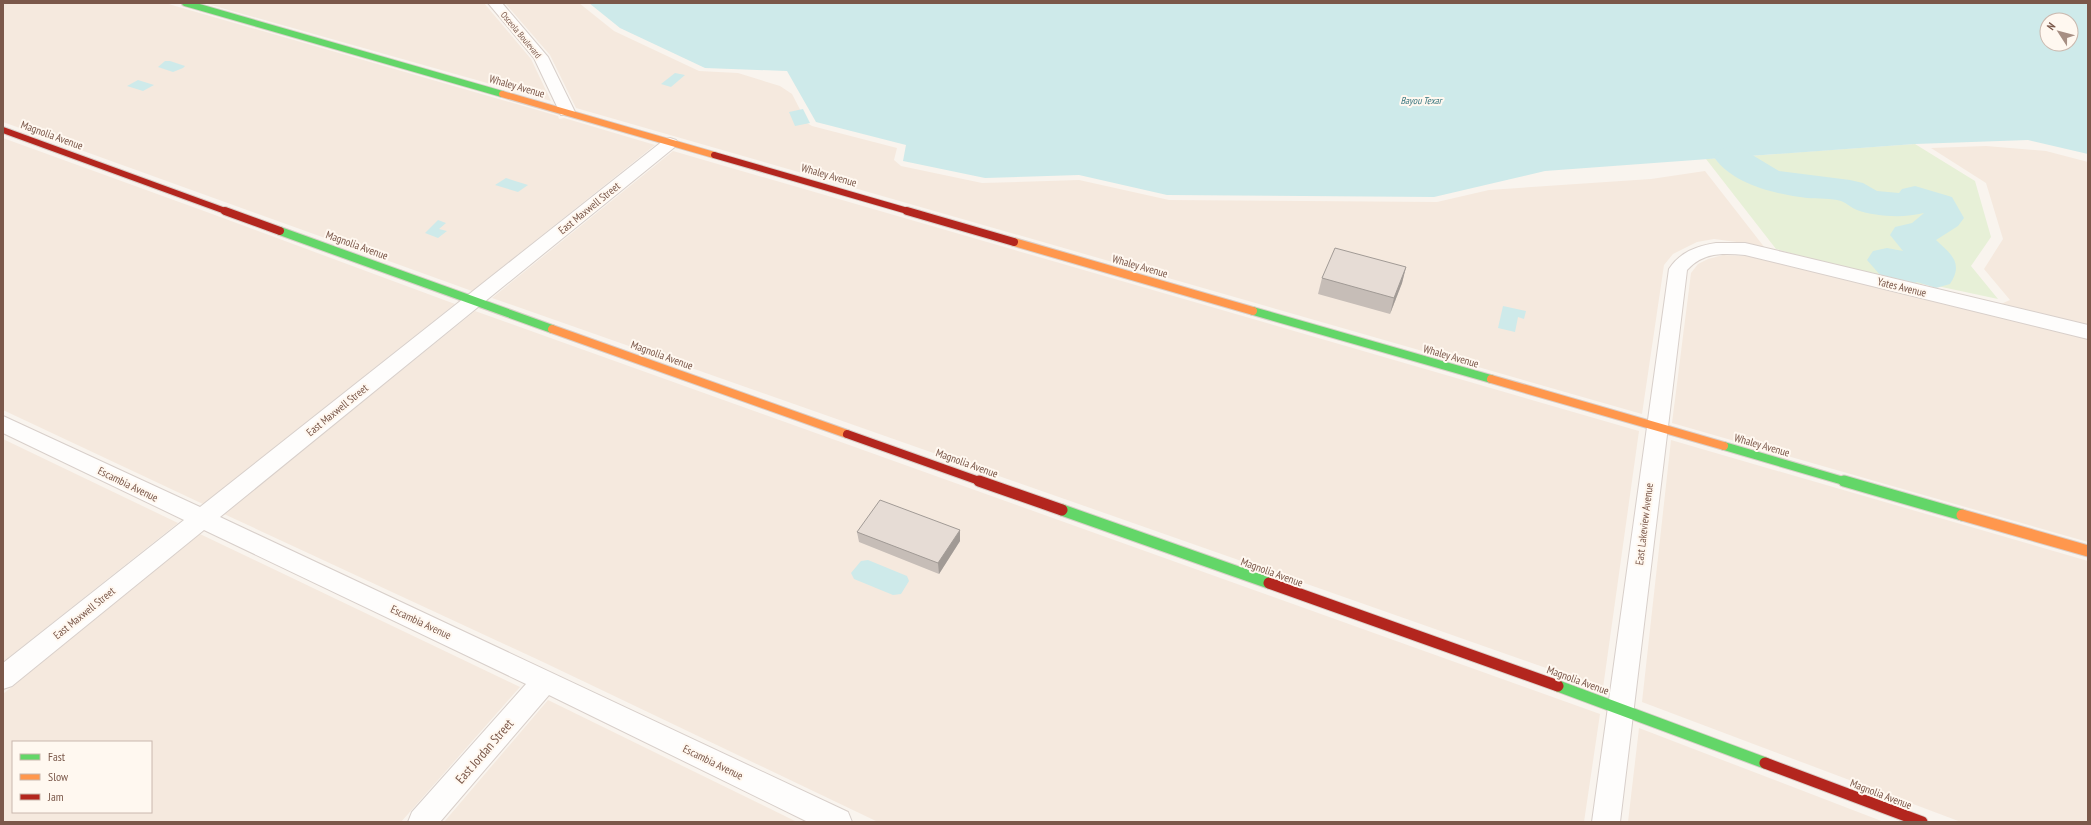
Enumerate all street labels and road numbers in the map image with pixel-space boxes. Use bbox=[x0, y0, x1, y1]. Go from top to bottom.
street label: Osceola Boulevard bbox=[499, 9, 544, 60]
street label: Whaley Avenue bbox=[488, 71, 547, 101]
street label: Magnolia Avenue bbox=[19, 117, 85, 153]
street label: Whaley Avenue bbox=[800, 160, 859, 190]
street label: East Maxwell Street bbox=[555, 179, 623, 237]
street label: Magnolia Avenue bbox=[324, 227, 390, 263]
street label: Whaley Avenue bbox=[1111, 251, 1170, 281]
street label: Yates Avenue bbox=[1876, 274, 1928, 300]
street label: Magnolia Avenue bbox=[629, 337, 695, 373]
street label: Whaley Avenue bbox=[1422, 341, 1481, 371]
street label: East Maxwell Street bbox=[303, 381, 371, 439]
street label: Whaley Avenue bbox=[1733, 430, 1792, 460]
street label: Magnolia Avenue bbox=[934, 445, 1000, 481]
street label: Escambia Avenue bbox=[96, 463, 161, 505]
street label: East Lakeview Avenue bbox=[1632, 482, 1656, 566]
street label: Magnolia Avenue bbox=[1239, 554, 1305, 590]
street label: East Maxwell Street bbox=[50, 584, 118, 642]
street label: Escambia Avenue bbox=[388, 602, 454, 642]
street label: Magnolia Avenue bbox=[1545, 662, 1611, 698]
street label: East Jordan Street bbox=[452, 715, 517, 787]
street label: Escambia Avenue bbox=[681, 741, 746, 783]
street label: Magnolia Avenue bbox=[1848, 776, 1914, 812]

